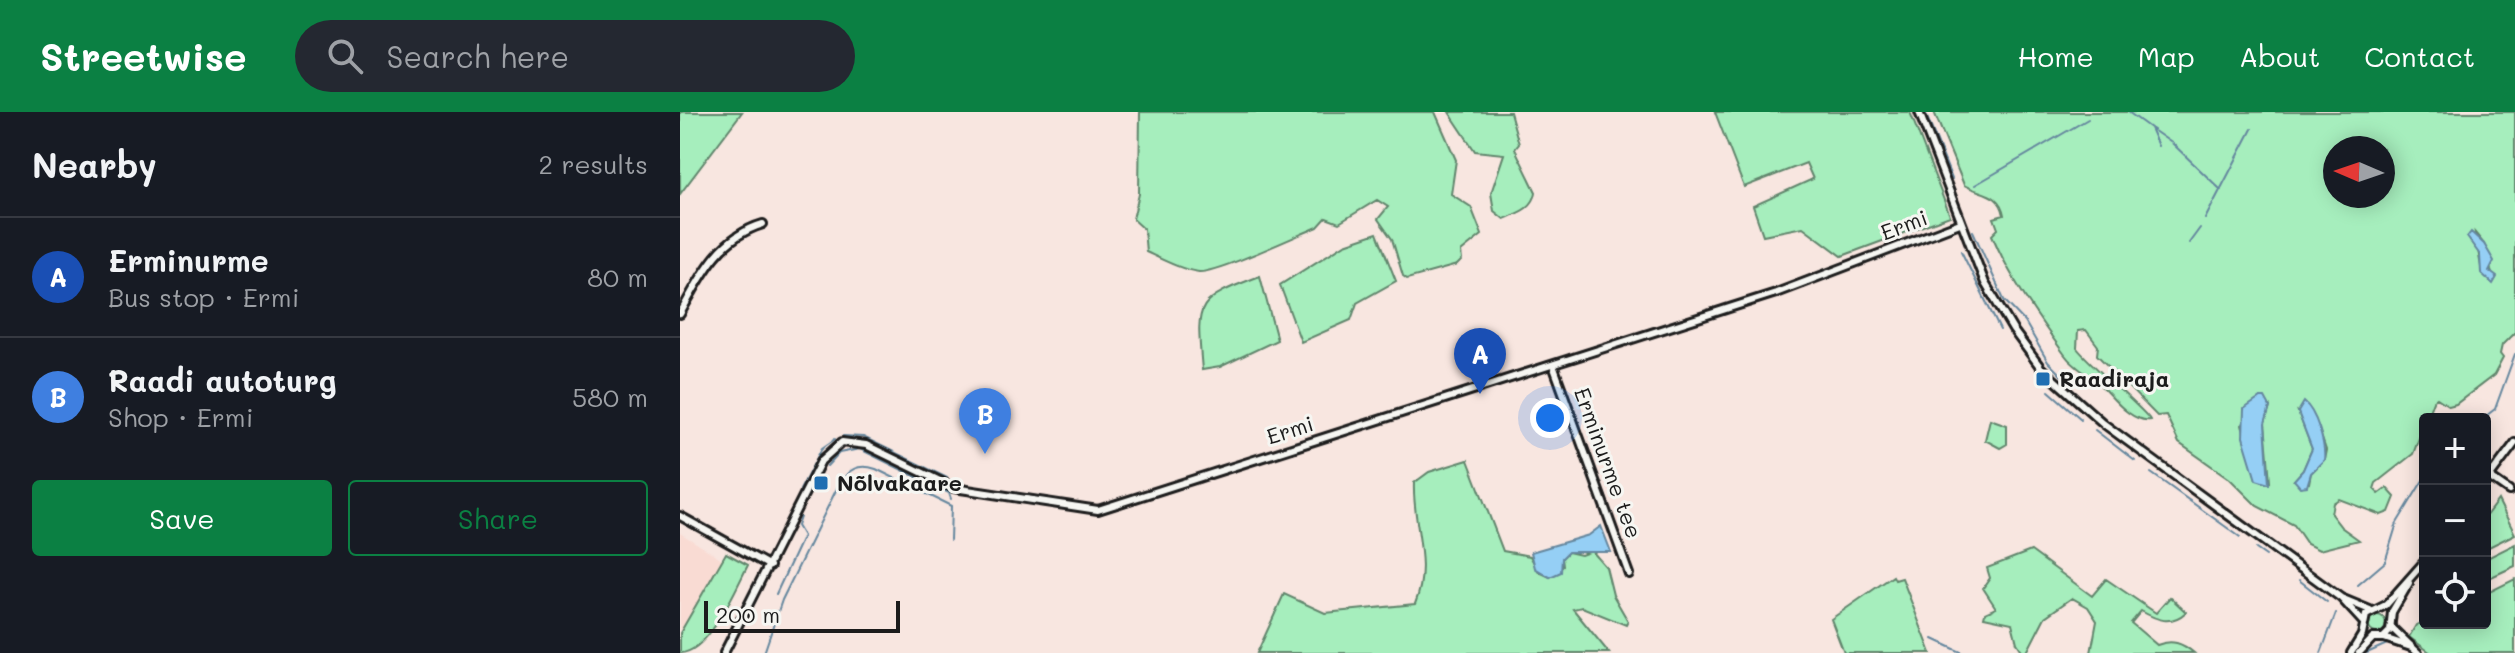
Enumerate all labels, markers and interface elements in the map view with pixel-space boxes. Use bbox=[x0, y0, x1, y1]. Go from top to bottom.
search box bbox=[295, 20, 855, 92]
text: Streetwise bbox=[40, 31, 247, 81]
icon: search bbox=[323, 34, 367, 78]
text: Search here bbox=[387, 36, 569, 76]
text: Home bbox=[2018, 38, 2094, 74]
text: Map bbox=[2138, 38, 2195, 74]
text: About bbox=[2239, 38, 2320, 74]
text: Contact bbox=[2364, 38, 2475, 74]
north arrow bbox=[2323, 136, 2395, 208]
text: Nearby bbox=[32, 142, 157, 187]
text: 2 results bbox=[539, 147, 648, 181]
street label: Ermi bbox=[1876, 202, 1931, 247]
text: Erminurme bbox=[108, 240, 269, 280]
text: A bbox=[49, 260, 67, 294]
text: 80 m bbox=[587, 260, 648, 294]
text: Bus stop · Ermi bbox=[108, 280, 299, 314]
pin: A bbox=[1454, 328, 1506, 394]
text: Raadi autoturg bbox=[108, 360, 337, 400]
place label: Raadiraja bbox=[2059, 364, 2169, 393]
marker: Raadiraja bbox=[2034, 370, 2052, 388]
text: B bbox=[49, 380, 67, 414]
text: 580 m bbox=[572, 380, 648, 414]
street label: Erminurme tee bbox=[1568, 383, 1649, 542]
pin: B bbox=[959, 388, 1011, 454]
your location bbox=[1530, 398, 1570, 438]
text: Shop · Ermi bbox=[108, 400, 253, 434]
street label: Ermi bbox=[1263, 408, 1317, 451]
map controls bbox=[2419, 413, 2491, 629]
button: + bbox=[2419, 413, 2491, 485]
place label: Nõlvakaare bbox=[837, 468, 962, 497]
marker: Nõlvakaare bbox=[812, 474, 830, 492]
button: Save bbox=[32, 480, 332, 556]
button: Share bbox=[348, 480, 648, 556]
button: − bbox=[2419, 485, 2491, 557]
button: locate bbox=[2419, 557, 2491, 629]
scale bar bbox=[704, 597, 900, 633]
text: 200 m bbox=[716, 600, 780, 629]

